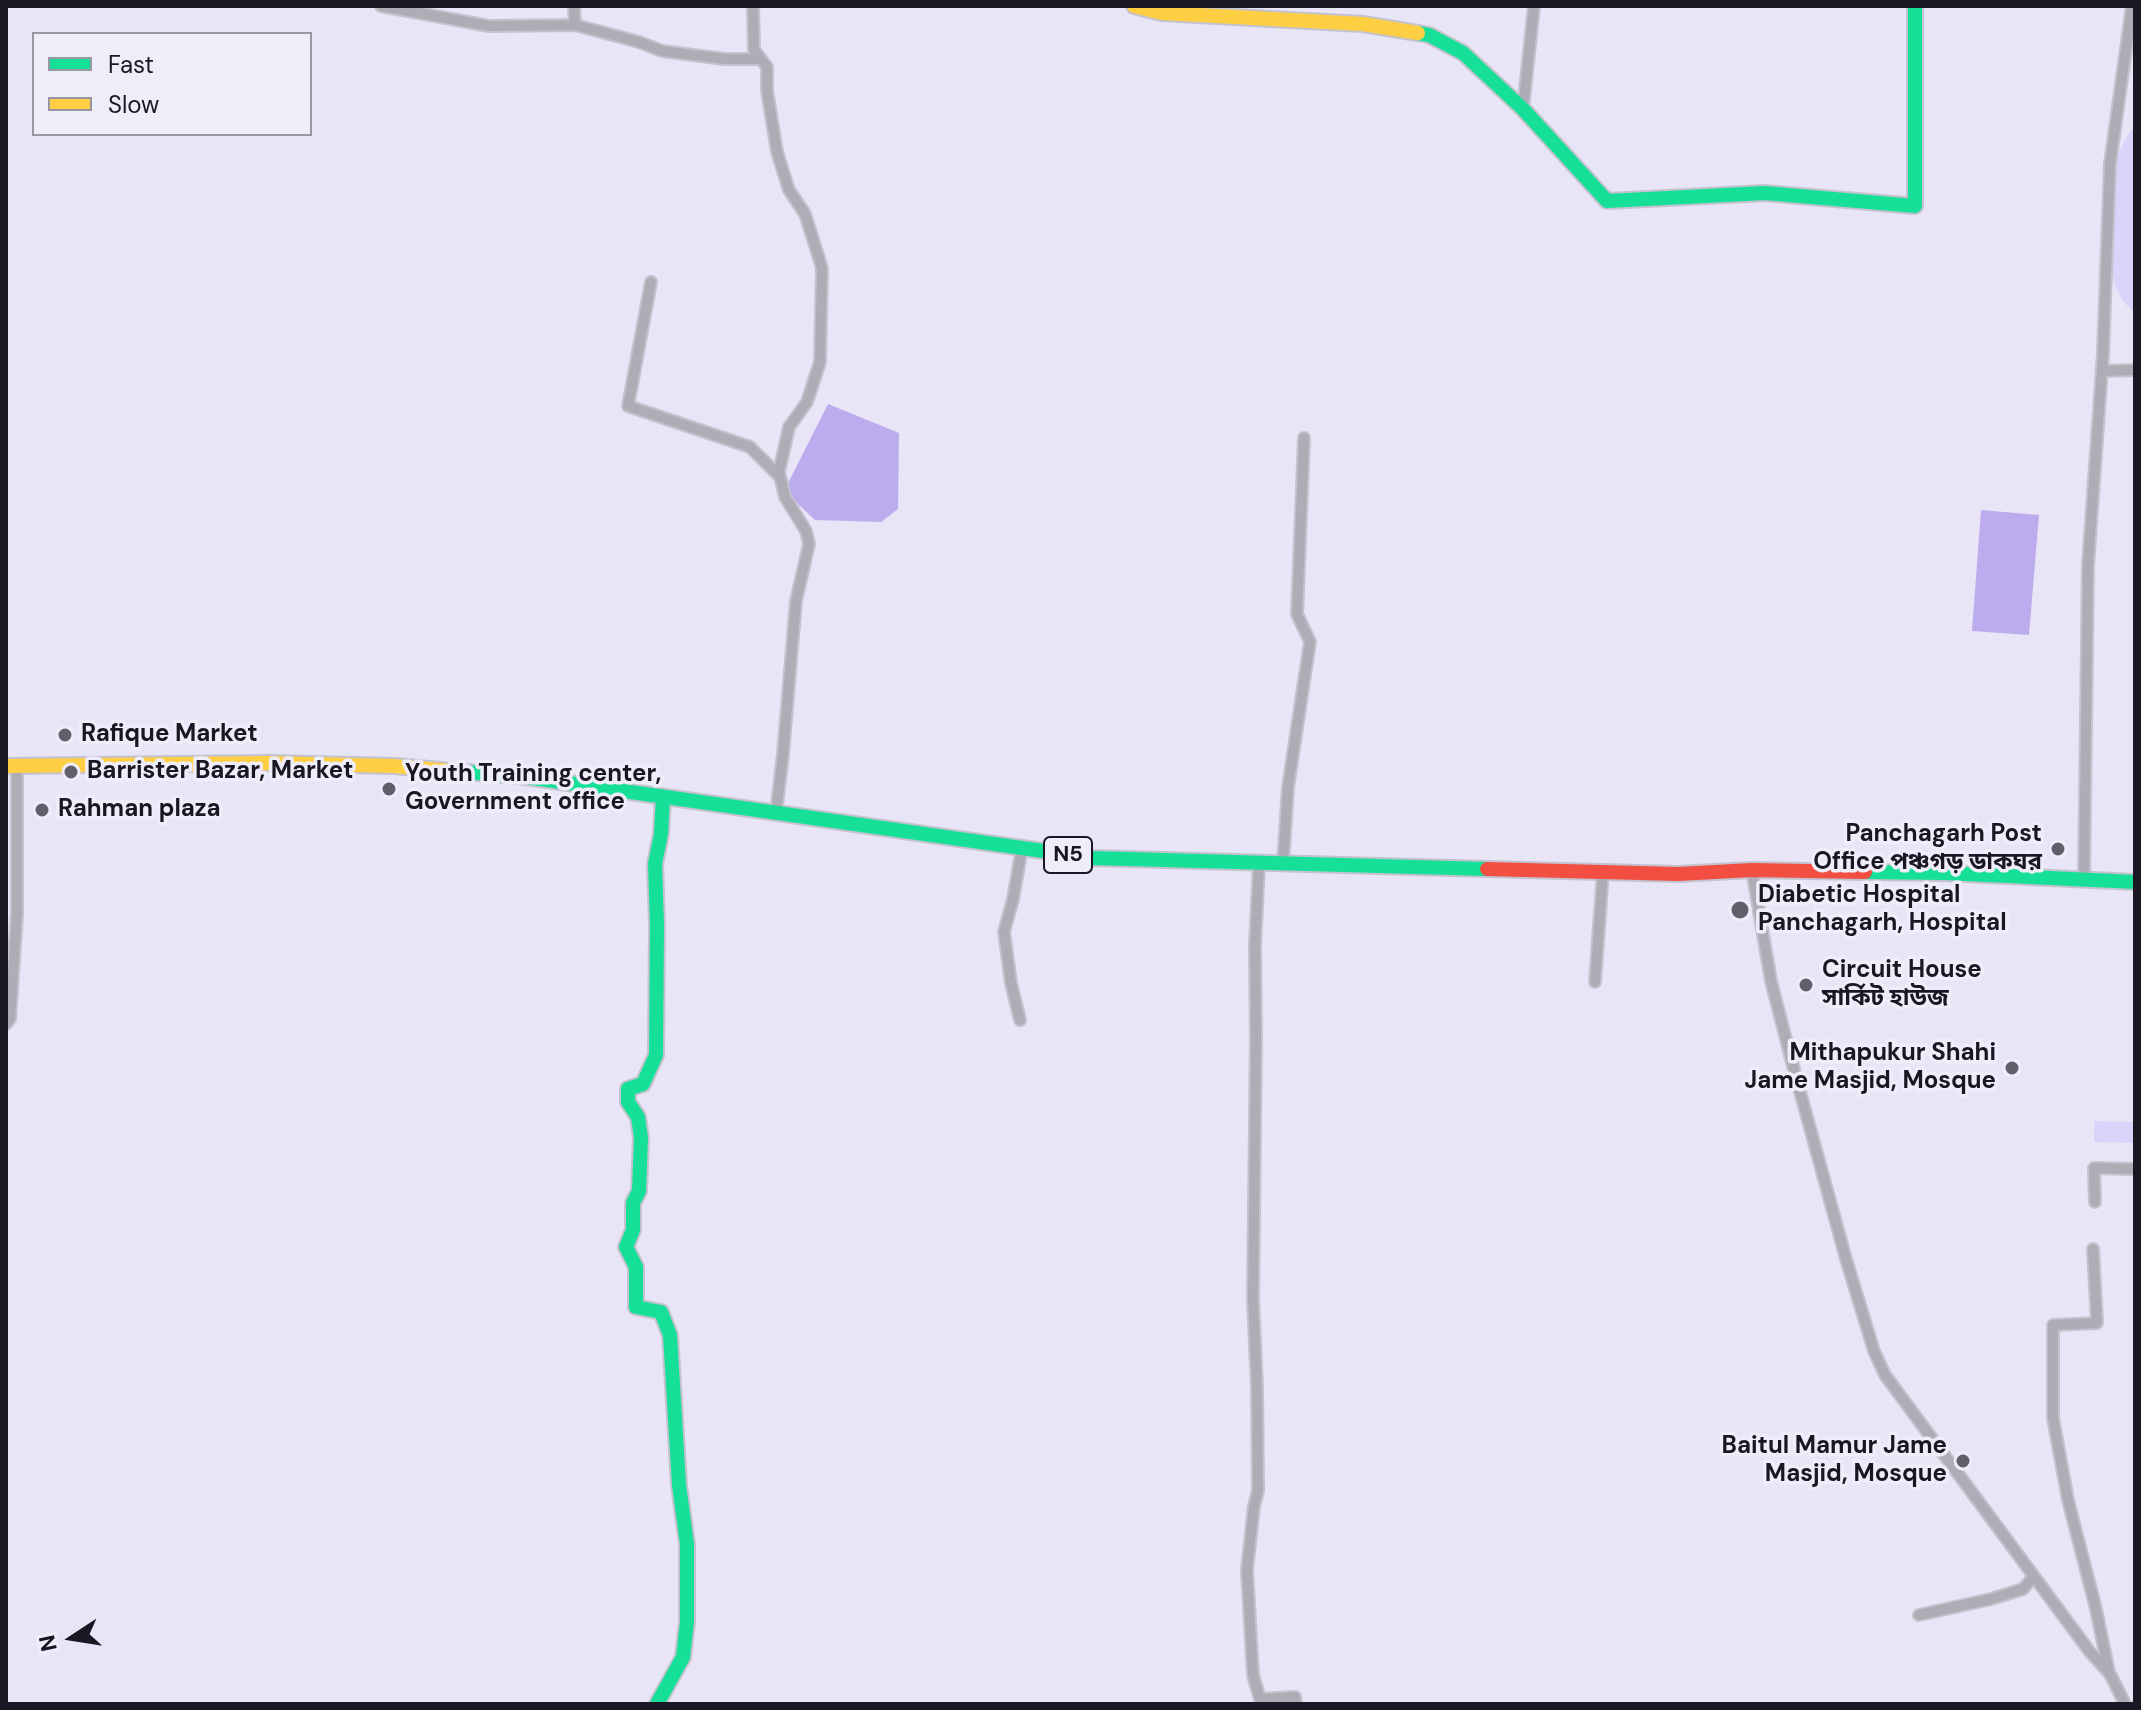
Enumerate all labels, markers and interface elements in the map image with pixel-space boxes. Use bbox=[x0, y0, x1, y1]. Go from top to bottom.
legend bbox=[32, 32, 312, 136]
text: Fast bbox=[108, 49, 154, 80]
text: Slow bbox=[108, 89, 159, 120]
place label: Rafique Market bbox=[81, 721, 258, 749]
marker: Rafique Market bbox=[56, 726, 74, 744]
place label: Barrister Bazar, Market bbox=[87, 758, 353, 786]
place label: Youth Training center, Government office bbox=[405, 761, 661, 817]
marker: Barrister Bazar, Market bbox=[62, 763, 80, 781]
marker: Youth Training center, Government office bbox=[380, 780, 398, 798]
place label: Rahman plaza bbox=[58, 796, 221, 824]
marker: Rahman plaza bbox=[33, 801, 51, 819]
place label: Panchagarh Post Office পঞ্চগড় ডাকঘর bbox=[1813, 821, 2042, 877]
road number: N5 bbox=[1044, 837, 1092, 873]
marker: Panchagarh Post Office পঞ্চগড় ডাকঘর bbox=[2049, 840, 2067, 858]
place label: Diabetic Hospital Panchagarh, Hospital bbox=[1758, 882, 2007, 938]
marker: Diabetic Hospital Panchagarh, Hospital bbox=[1729, 899, 1751, 921]
place label: Circuit House সার্কিট হাউজ bbox=[1822, 957, 1982, 1013]
marker: Circuit House সার্কিট হাউজ bbox=[1797, 976, 1815, 994]
place label: Mithapukur Shahi Jame Masjid, Mosque bbox=[1744, 1040, 1996, 1096]
marker: Mithapukur Shahi Jame Masjid, Mosque bbox=[2003, 1059, 2021, 1077]
place label: Baitul Mamur Jame Masjid, Mosque bbox=[1722, 1433, 1947, 1489]
marker: Baitul Mamur Jame Masjid, Mosque bbox=[1954, 1452, 1972, 1470]
north arrow bbox=[32, 1598, 112, 1678]
text: N bbox=[32, 1632, 64, 1654]

